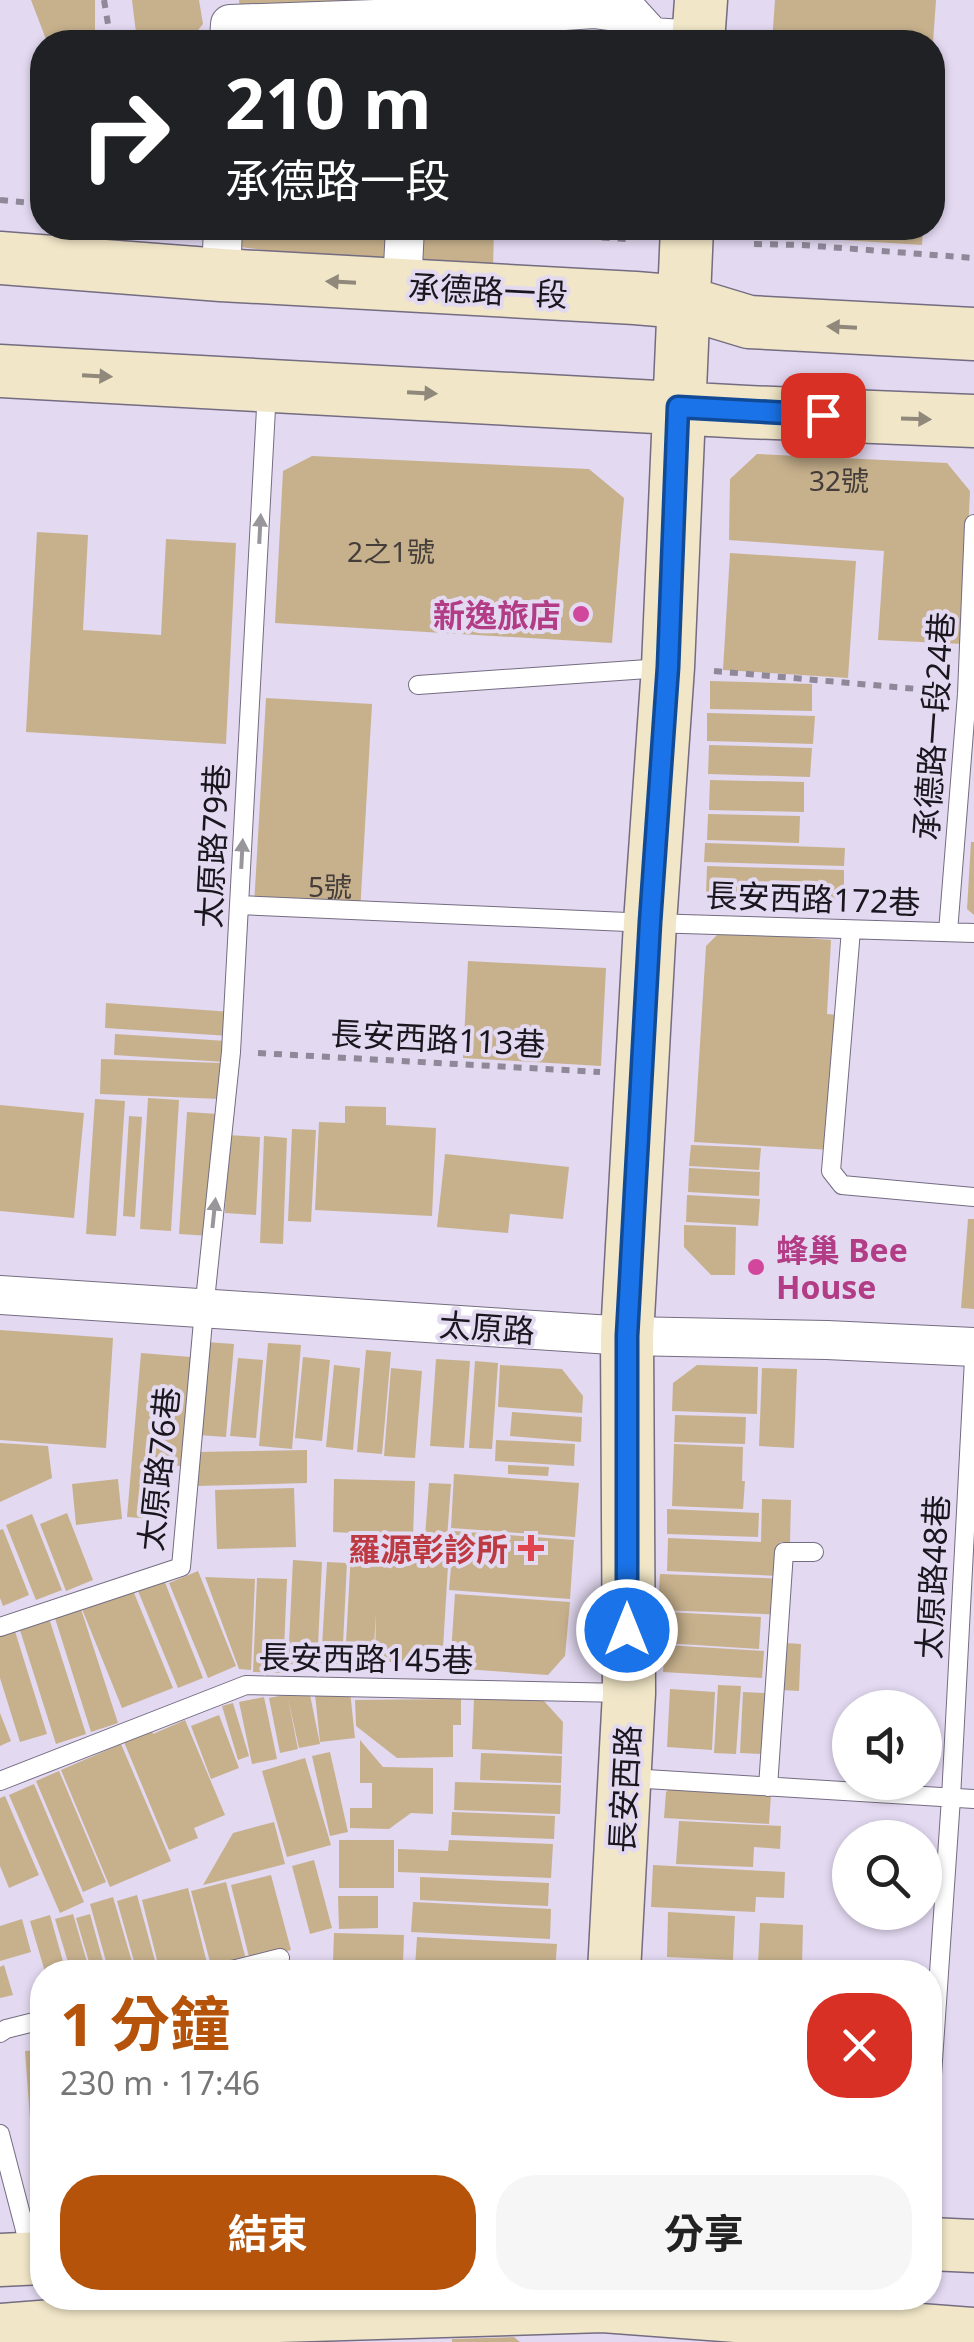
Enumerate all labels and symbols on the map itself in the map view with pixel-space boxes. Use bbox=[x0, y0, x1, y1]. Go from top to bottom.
street label: 承德路一段 bbox=[407, 264, 569, 316]
one-way arrow bbox=[324, 274, 356, 290]
one-way arrow bbox=[825, 319, 857, 335]
one-way arrow bbox=[82, 368, 114, 384]
pin bbox=[781, 373, 866, 458]
one-way arrow bbox=[406, 385, 438, 401]
one-way arrow bbox=[900, 411, 932, 427]
house number: 32號 bbox=[809, 461, 869, 499]
one-way arrow bbox=[252, 513, 268, 545]
house number: 2之1號 bbox=[347, 532, 435, 570]
place label: 新逸旅店 bbox=[433, 593, 561, 636]
marker: 新逸旅店 bbox=[570, 603, 592, 625]
street label: 承德路一段24巷 bbox=[904, 610, 962, 842]
street label: 太原路79巷 bbox=[186, 763, 238, 929]
one-way arrow bbox=[234, 837, 250, 869]
house number: 5號 bbox=[308, 867, 352, 905]
street label: 長安西路172巷 bbox=[705, 873, 921, 923]
street label: 長安西路113巷 bbox=[330, 1011, 546, 1065]
one-way arrow bbox=[207, 1196, 223, 1228]
place label: 蜂巢 Bee House bbox=[776, 1228, 908, 1308]
marker: 蜂巢 Bee House bbox=[745, 1256, 767, 1278]
street label: 太原路 bbox=[438, 1302, 536, 1352]
street label: 太原路76巷 bbox=[128, 1385, 188, 1553]
street label: 太原路48巷 bbox=[906, 1494, 958, 1660]
place label: 羅源彰診所 bbox=[348, 1527, 508, 1570]
marker: 羅源彰診所 bbox=[518, 1535, 544, 1561]
position arrow bbox=[575, 1578, 679, 1682]
street label: 長安西路145巷 bbox=[258, 1635, 474, 1681]
street label: 長安西路 bbox=[599, 1724, 649, 1854]

